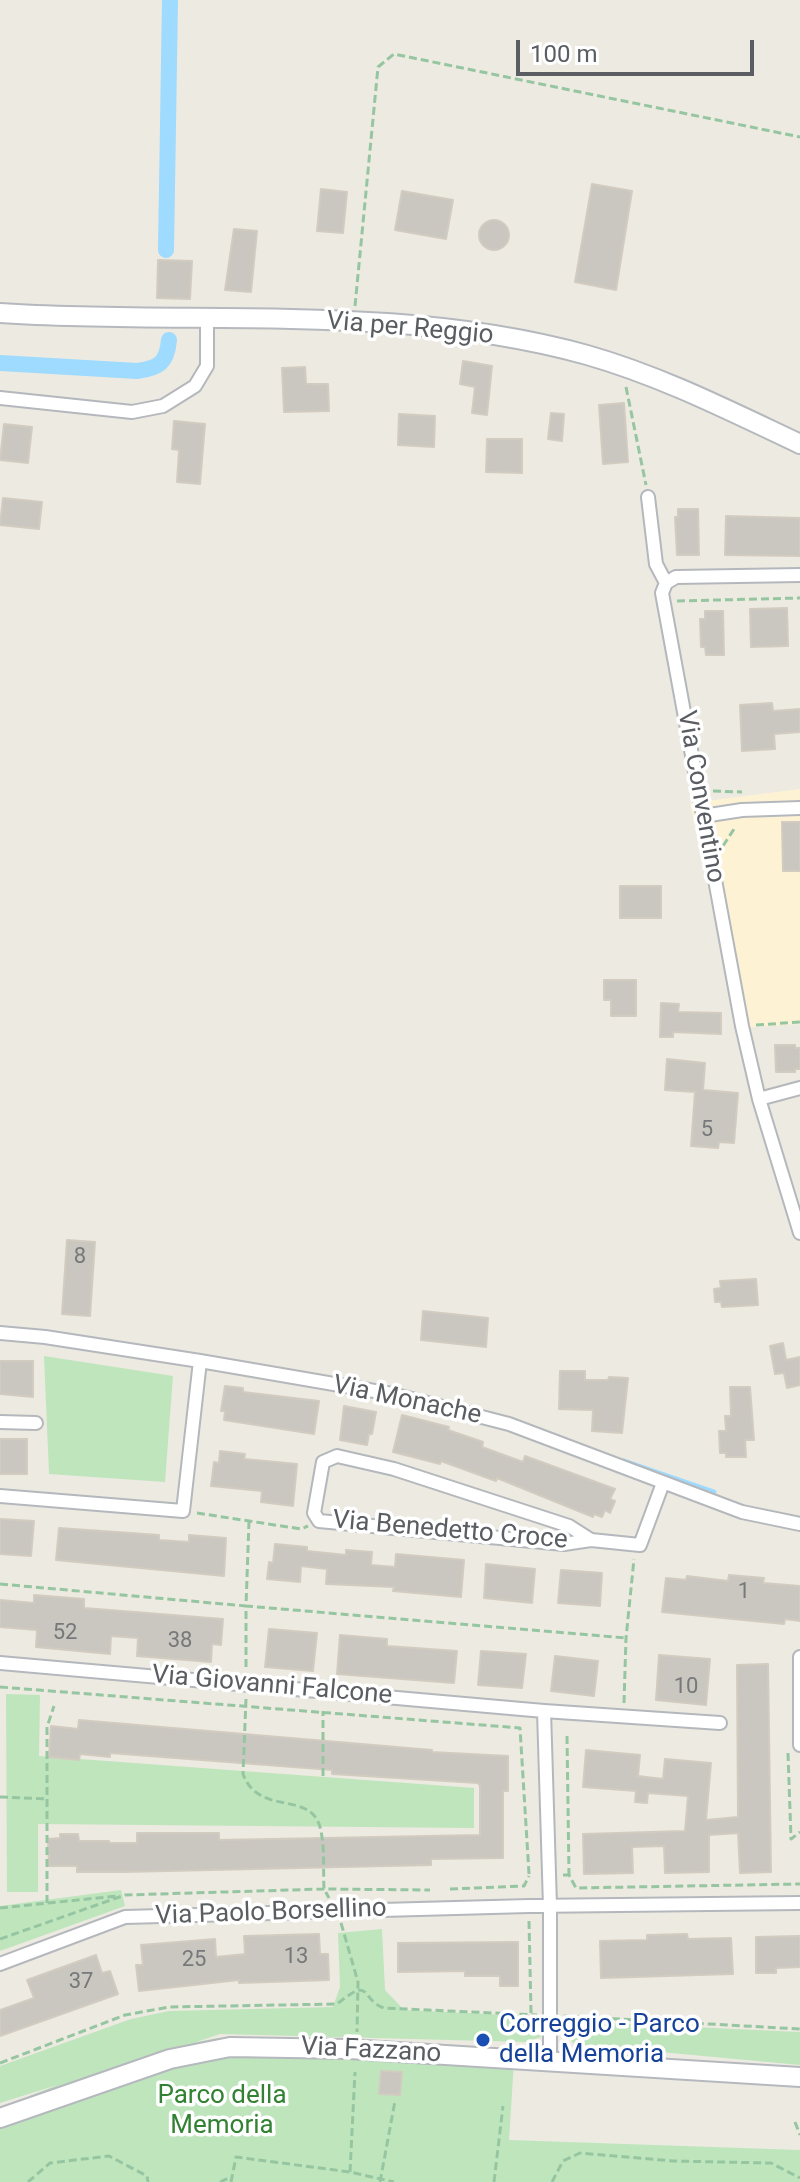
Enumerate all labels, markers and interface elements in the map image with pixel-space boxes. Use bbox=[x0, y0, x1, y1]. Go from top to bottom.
scale bar bbox=[520, 24, 758, 74]
text: 100 m bbox=[530, 40, 597, 68]
street label: Via per Reggio bbox=[325, 306, 495, 352]
street label: Via Conventino bbox=[670, 709, 730, 885]
house number: 5 bbox=[701, 1117, 713, 1143]
house number: 8 bbox=[74, 1244, 86, 1270]
street label: Via Monache bbox=[330, 1370, 484, 1432]
street label: Via Benedetto Croce bbox=[331, 1505, 569, 1557]
house number: 1 bbox=[738, 1579, 750, 1605]
house number: 52 bbox=[53, 1620, 77, 1646]
house number: 38 bbox=[168, 1628, 192, 1654]
street label: Via Giovanni Falcone bbox=[151, 1660, 393, 1712]
house number: 10 bbox=[674, 1674, 698, 1700]
street label: Via Paolo Borsellino bbox=[155, 1893, 387, 1933]
house number: 13 bbox=[284, 1944, 308, 1970]
house number: 25 bbox=[182, 1947, 206, 1973]
house number: 37 bbox=[69, 1969, 93, 1995]
place label: Correggio - Parco della Memoria bbox=[499, 2009, 700, 2070]
marker: Correggio - Parco della Memoria bbox=[474, 2031, 492, 2049]
street label: Via Fazzano bbox=[300, 2032, 442, 2070]
park label: Parco della Memoria bbox=[157, 2080, 287, 2142]

